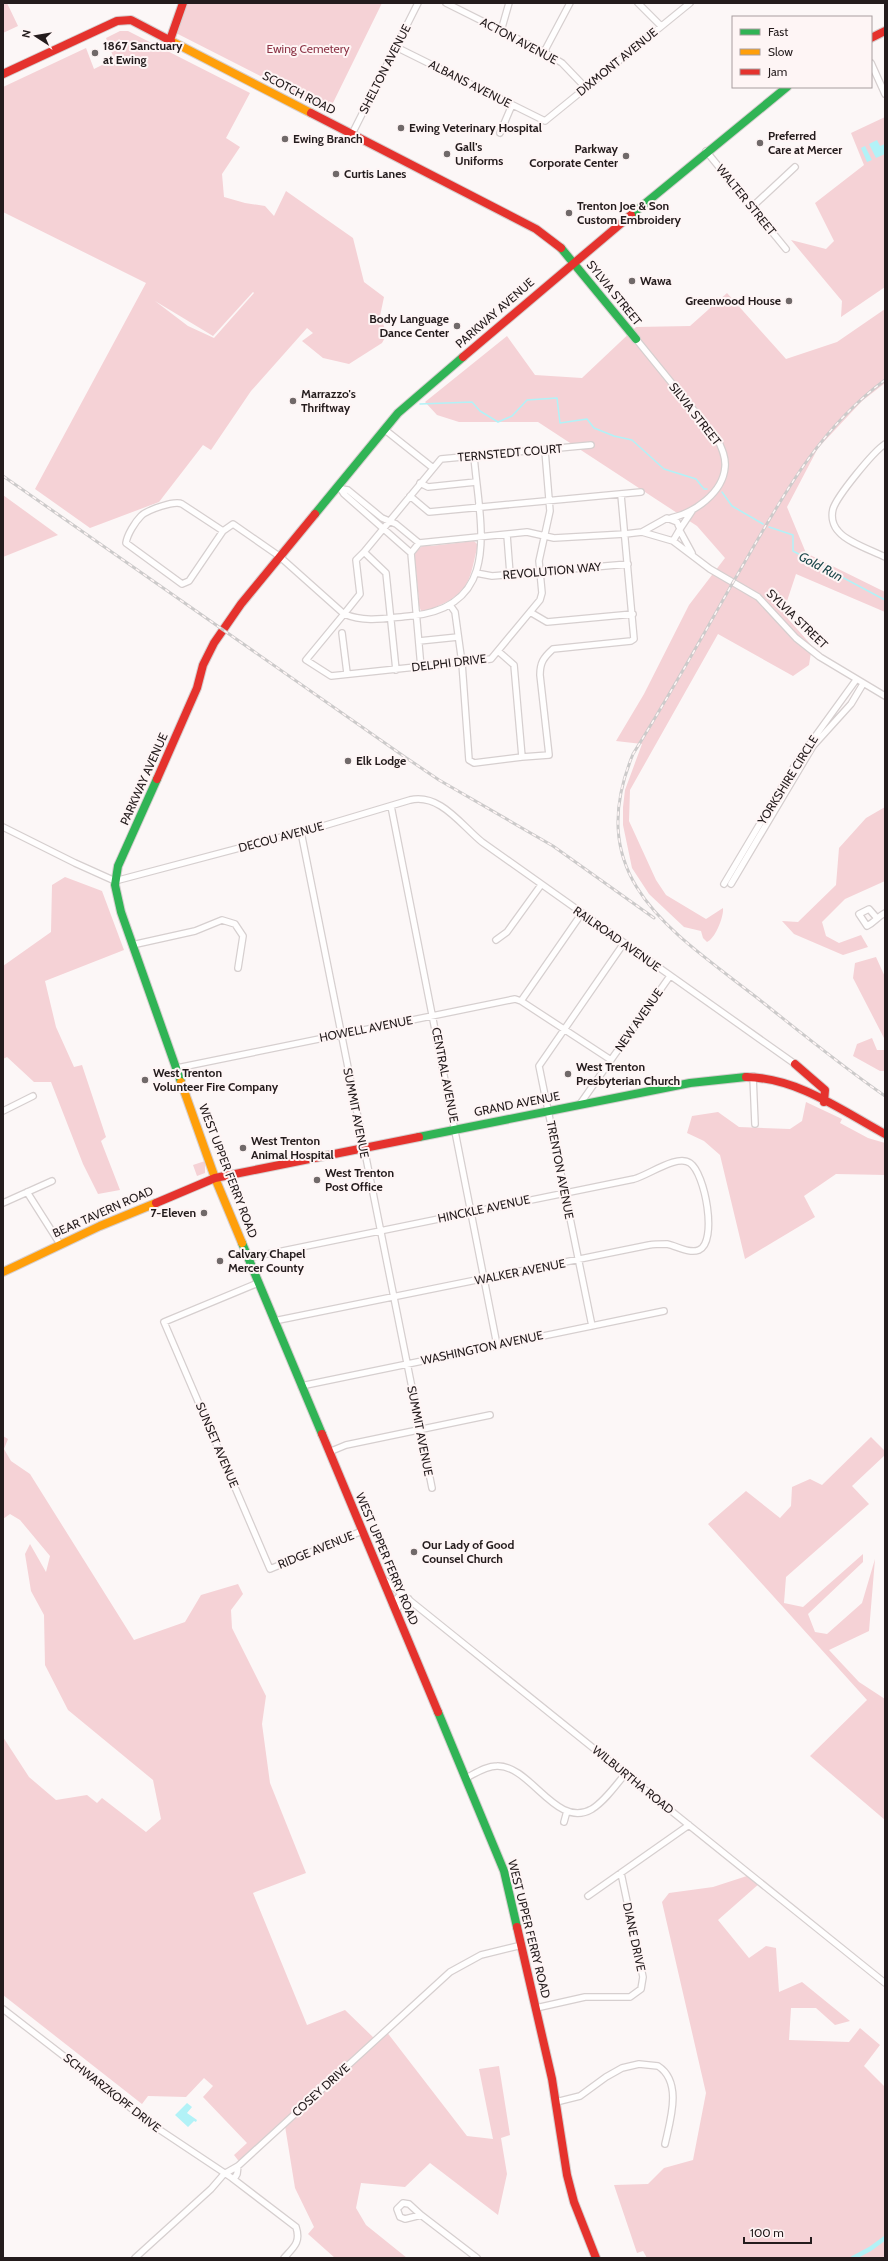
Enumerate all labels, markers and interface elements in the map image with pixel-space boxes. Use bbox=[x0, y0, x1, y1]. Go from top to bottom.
street label: ACTON AVENUE bbox=[478, 14, 561, 67]
north arrow bbox=[16, 16, 56, 56]
legend bbox=[732, 16, 872, 88]
street label: SHELTON AVENUE bbox=[356, 21, 414, 116]
street label: DIXMONT AVENUE bbox=[573, 24, 661, 99]
text: Fast bbox=[768, 24, 788, 39]
text: N bbox=[19, 29, 34, 39]
place label: 1867 Sanctuary at Ewing bbox=[103, 38, 183, 67]
park label: Ewing Cemetery bbox=[266, 41, 350, 56]
text: Slow bbox=[768, 44, 793, 59]
marker: 1867 Sanctuary at Ewing bbox=[90, 48, 100, 58]
street label: ALBANS AVENUE bbox=[426, 56, 514, 111]
text: Jam bbox=[767, 64, 787, 79]
street label: SCOTCH ROAD bbox=[260, 68, 339, 118]
place label: Ewing Veterinary Hospital bbox=[409, 120, 542, 135]
marker: Ewing Veterinary Hospital bbox=[396, 123, 406, 133]
place label: Preferred Care at Mercer bbox=[768, 128, 842, 157]
place label: Ewing Branch bbox=[293, 131, 363, 146]
marker: Ewing Branch bbox=[280, 134, 290, 144]
marker: Preferred Care at Mercer bbox=[755, 138, 765, 148]
place label: Gall's Uniforms bbox=[455, 139, 503, 168]
place label: Parkway Corporate Center bbox=[529, 141, 619, 170]
marker: Gall's Uniforms bbox=[442, 149, 452, 159]
marker: Parkway Corporate Center bbox=[621, 151, 631, 161]
street label: WALTER STREET bbox=[713, 161, 780, 239]
place label: Curtis Lanes bbox=[344, 166, 406, 181]
marker: Curtis Lanes bbox=[331, 169, 341, 179]
place label: Trenton Joe & Son Custom Embroidery bbox=[577, 198, 682, 227]
marker: Trenton Joe & Son Custom Embroidery bbox=[564, 208, 574, 218]
street label: SYLVIA STREET bbox=[584, 257, 646, 329]
place label: Wawa bbox=[640, 273, 672, 288]
street label: PARKWAY AVENUE bbox=[452, 274, 537, 351]
marker: Wawa bbox=[627, 276, 637, 286]
place label: Greenwood House bbox=[685, 293, 781, 308]
marker: Greenwood House bbox=[784, 296, 794, 306]
place label: Body Language Dance Center bbox=[369, 311, 449, 340]
marker: Body Language Dance Center bbox=[452, 321, 462, 331]
street label: SILVIA STREET bbox=[666, 379, 725, 449]
place label: Marrazzo's Thriftway bbox=[301, 386, 356, 415]
marker: Marrazzo's Thriftway bbox=[288, 396, 298, 406]
street label: TERNSTEDT COURT bbox=[457, 440, 563, 465]
water label: Gold Run bbox=[796, 548, 846, 584]
street label: REVOLUTION WAY bbox=[502, 559, 602, 582]
street label: SYLVIA STREET bbox=[764, 586, 832, 652]
street label: DELPHI DRIVE bbox=[411, 650, 488, 675]
street label: PARKWAY AVENUE bbox=[116, 730, 171, 827]
street label: YORKSHIRE CIRCLE bbox=[754, 732, 821, 828]
place label: Elk Lodge bbox=[356, 753, 406, 768]
marker: Elk Lodge bbox=[343, 756, 353, 766]
street label: DECOU AVENUE bbox=[237, 818, 325, 855]
street label: RAILROAD AVENUE bbox=[571, 903, 664, 975]
street label: NEW AVENUE bbox=[611, 985, 666, 1054]
street label: HOWELL AVENUE bbox=[318, 1012, 414, 1045]
street label: CENTRAL AVENUE bbox=[429, 1026, 462, 1124]
place label: West Trenton Presbyterian Church bbox=[576, 1059, 680, 1088]
place label: West Trenton Volunteer Fire Company bbox=[153, 1065, 279, 1094]
street label: SUMMIT AVENUE bbox=[340, 1066, 373, 1160]
marker: West Trenton Presbyterian Church bbox=[563, 1069, 573, 1079]
marker: West Trenton Volunteer Fire Company bbox=[140, 1075, 150, 1085]
street label: GRAND AVENUE bbox=[473, 1088, 561, 1119]
street label: WEST UPPER FERRY ROAD bbox=[196, 1102, 261, 1240]
street label: TRENTON AVENUE bbox=[544, 1119, 577, 1221]
place label: West Trenton Animal Hospital bbox=[251, 1133, 334, 1162]
marker: West Trenton Animal Hospital bbox=[238, 1143, 248, 1153]
place label: West Trenton Post Office bbox=[325, 1165, 394, 1194]
marker: West Trenton Post Office bbox=[312, 1175, 322, 1185]
street label: BEAR TAVERN ROAD bbox=[50, 1183, 156, 1240]
street label: HINCKLE AVENUE bbox=[436, 1191, 532, 1226]
place label: 7-Eleven bbox=[150, 1205, 196, 1220]
marker: 7-Eleven bbox=[199, 1208, 209, 1218]
place label: Calvary Chapel Mercer County bbox=[228, 1246, 305, 1275]
street label: WALKER AVENUE bbox=[473, 1255, 567, 1288]
marker: Calvary Chapel Mercer County bbox=[215, 1256, 225, 1266]
street label: WASHINGTON AVENUE bbox=[420, 1327, 545, 1368]
street label: SUMMIT AVENUE bbox=[404, 1384, 437, 1478]
street label: SUNSET AVENUE bbox=[193, 1400, 242, 1490]
street label: WEST UPPER FERRY ROAD bbox=[353, 1490, 422, 1627]
street label: RIDGE AVENUE bbox=[275, 1527, 356, 1572]
place label: Our Lady of Good Counsel Church bbox=[422, 1537, 514, 1566]
marker: Our Lady of Good Counsel Church bbox=[409, 1547, 419, 1557]
street label: WILBURTHA ROAD bbox=[589, 1742, 677, 1817]
street label: WEST UPPER FERRY ROAD bbox=[505, 1858, 554, 2000]
street label: DIANE DRIVE bbox=[620, 1901, 649, 1973]
street label: SCHWARZKOPF DRIVE bbox=[61, 2050, 164, 2136]
street label: COSEY DRIVE bbox=[289, 2060, 353, 2119]
scale bar bbox=[744, 2219, 811, 2245]
text: 100 m bbox=[750, 2225, 784, 2240]

